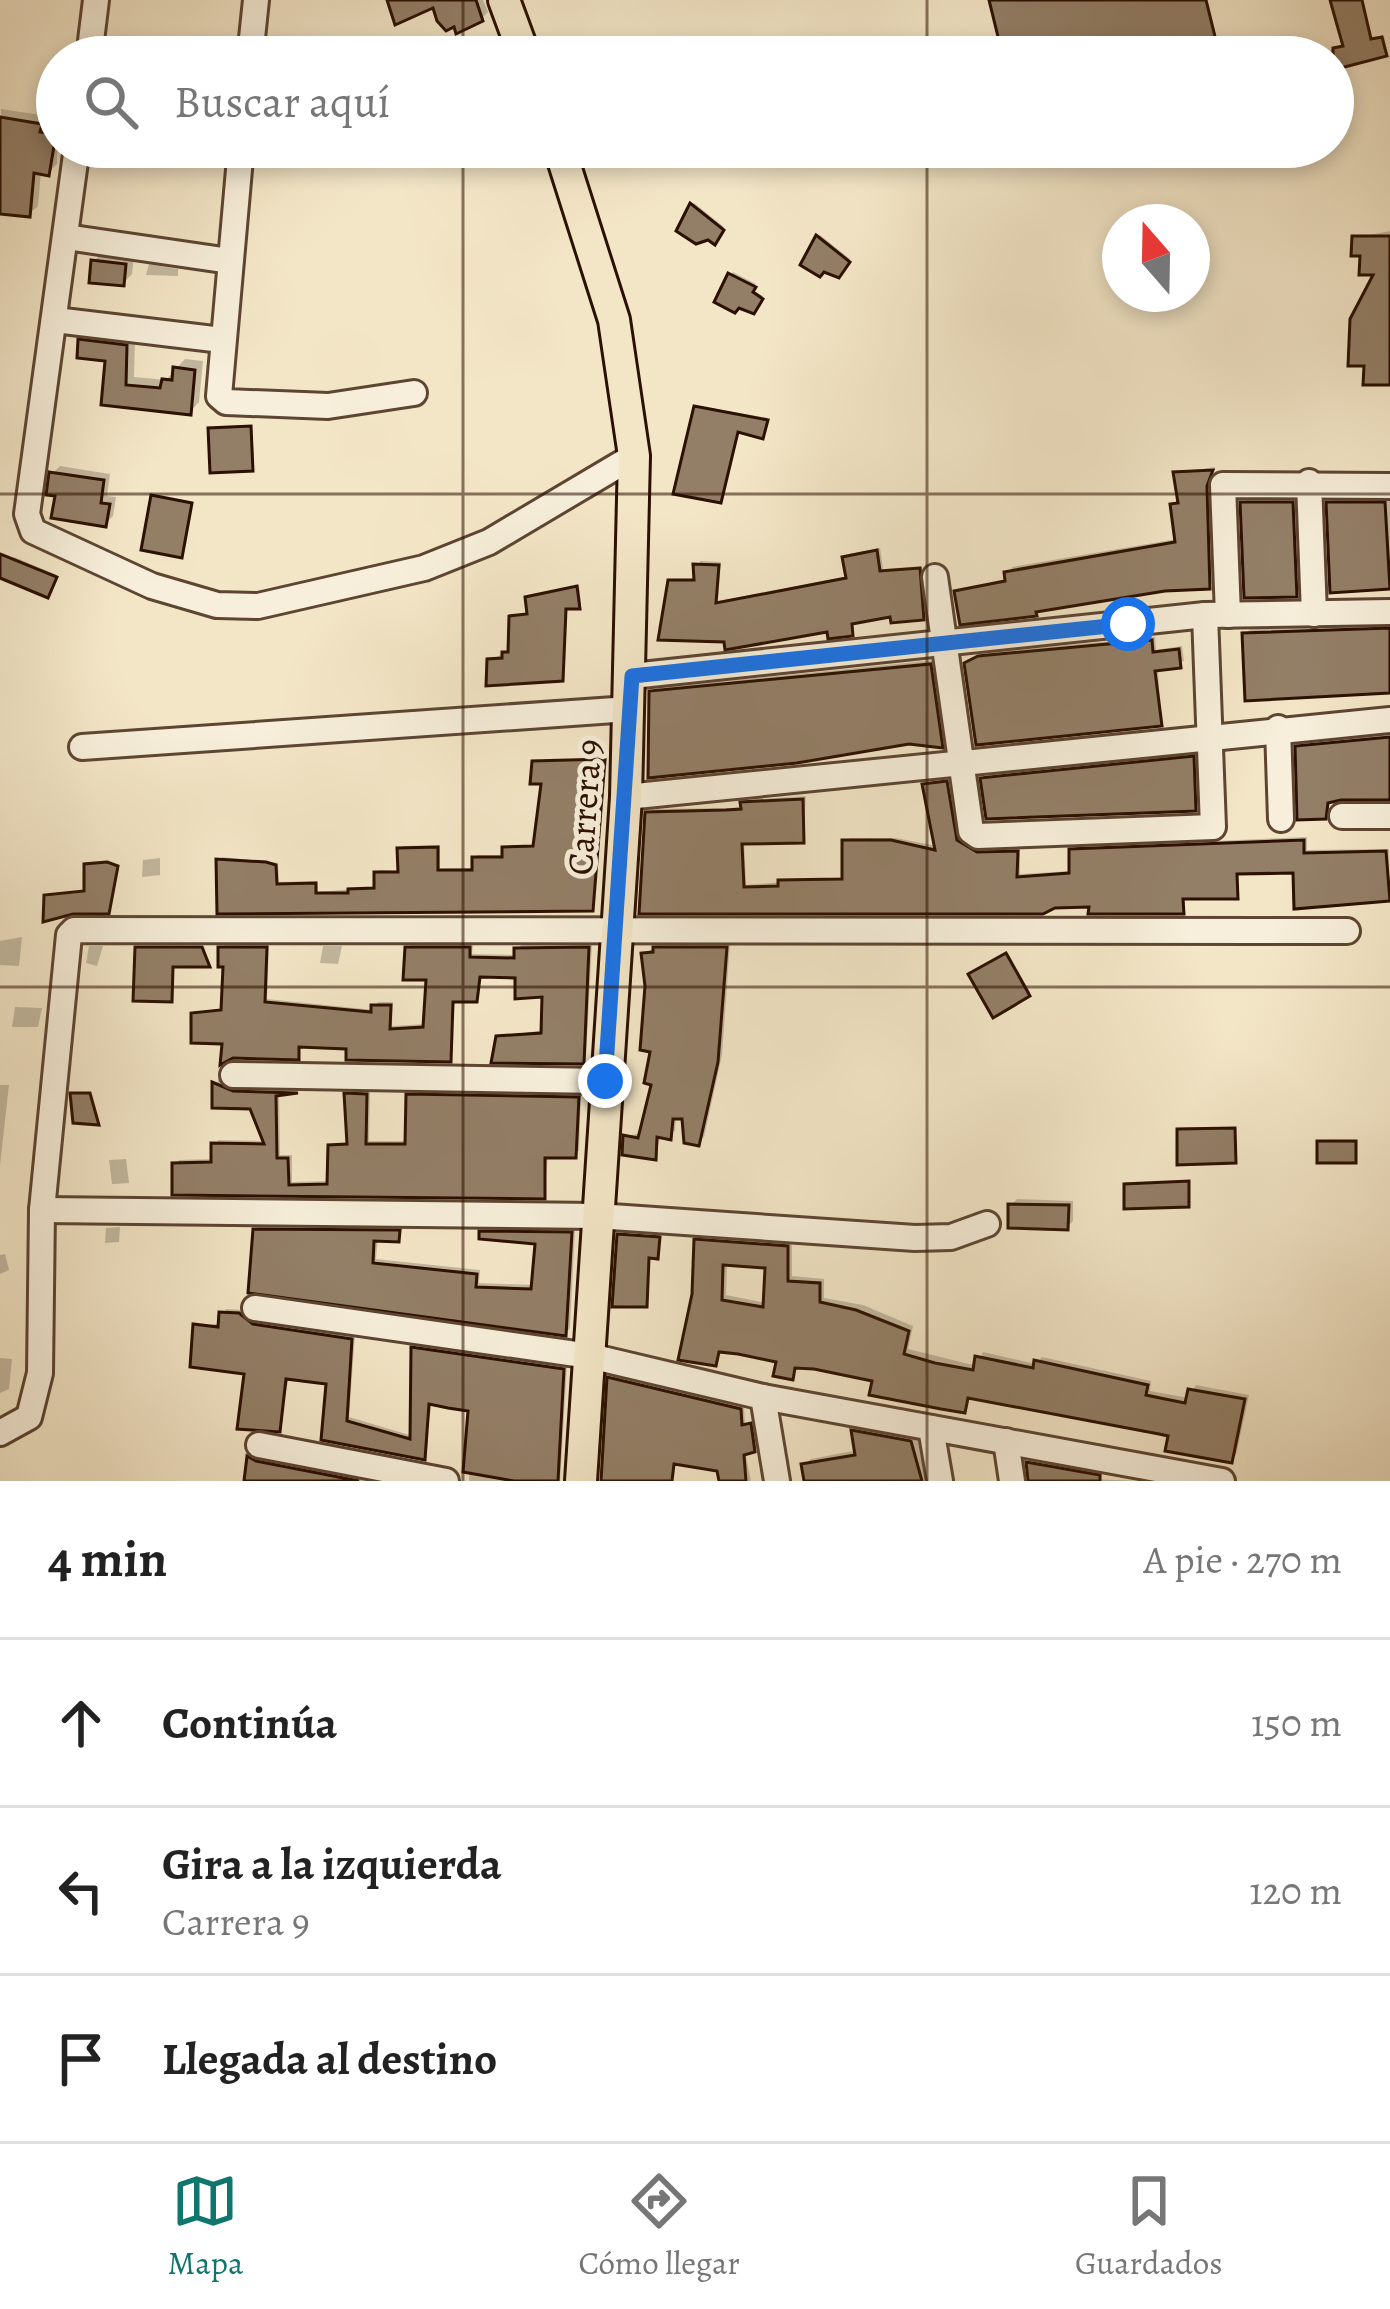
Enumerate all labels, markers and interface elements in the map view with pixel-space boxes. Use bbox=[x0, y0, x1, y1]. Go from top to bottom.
search box bbox=[36, 36, 1354, 168]
icon: search bbox=[78, 69, 144, 135]
text: Buscar aquí bbox=[174, 71, 390, 133]
north arrow bbox=[1102, 204, 1210, 312]
route start bbox=[1101, 597, 1155, 651]
street label: Carrera 9 bbox=[555, 737, 613, 877]
route end bbox=[578, 1054, 632, 1108]
text: 4 min bbox=[48, 1524, 167, 1594]
text: A pie · 270 m bbox=[1143, 1533, 1342, 1586]
icon: ahead bbox=[48, 1690, 114, 1756]
text: Continúa bbox=[162, 1692, 337, 1754]
text: 150 m bbox=[1251, 1696, 1342, 1749]
text: Gira a la izquierda bbox=[162, 1833, 502, 1895]
icon: left bbox=[48, 1858, 114, 1924]
text: 120 m bbox=[1249, 1864, 1342, 1917]
text: Carrera 9 bbox=[162, 1895, 310, 1948]
icon: arrive bbox=[48, 2026, 114, 2092]
text: Llegada al destino bbox=[162, 2028, 497, 2090]
tab: Mapa bbox=[168, 2168, 243, 2285]
tab: Cómo llegar bbox=[578, 2168, 740, 2285]
tab: Guardados bbox=[1075, 2168, 1222, 2285]

